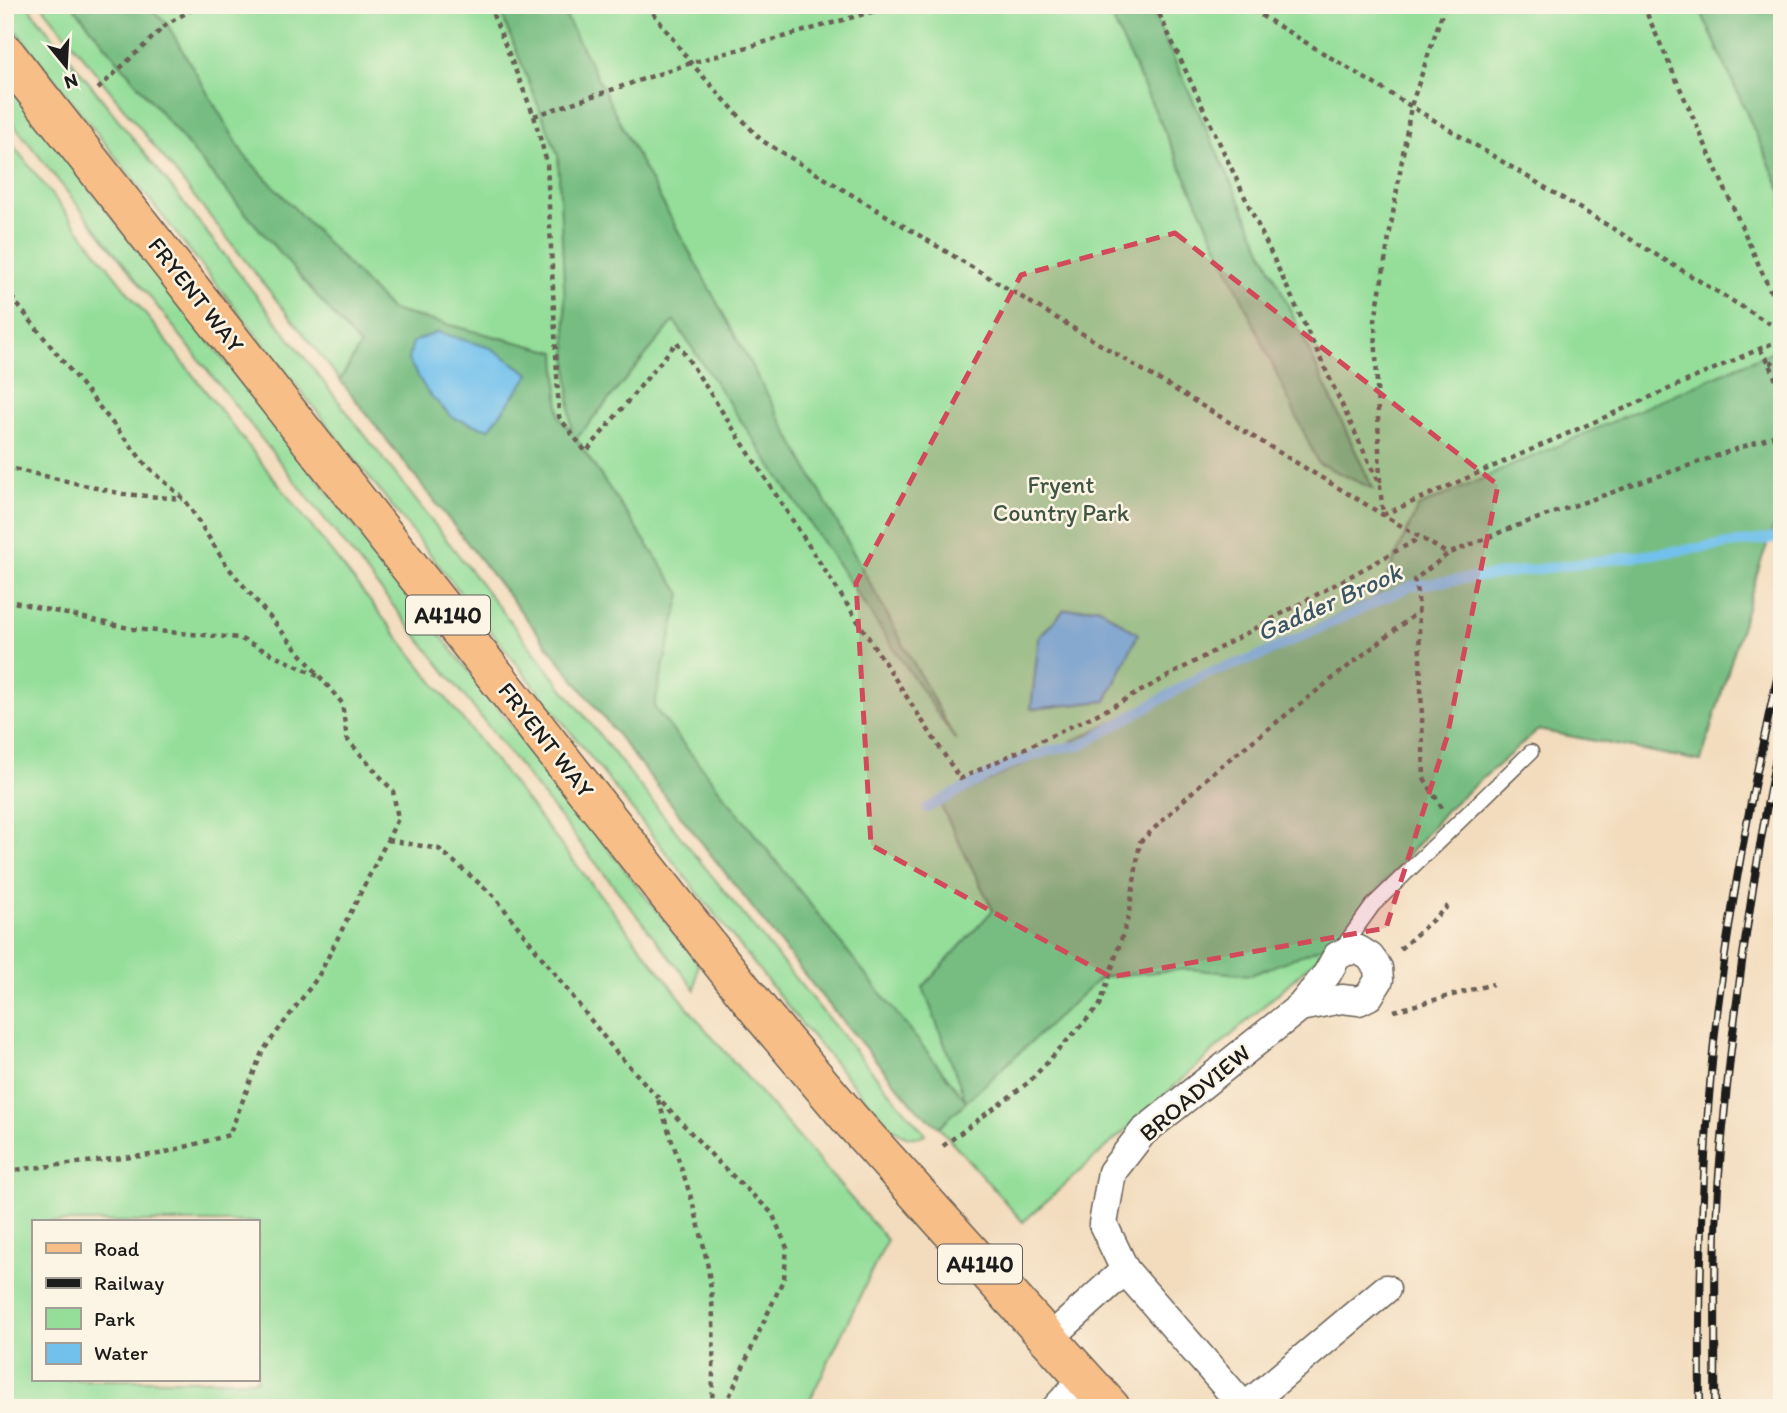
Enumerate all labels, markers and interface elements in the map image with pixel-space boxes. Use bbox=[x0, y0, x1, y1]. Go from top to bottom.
north arrow bbox=[32, 32, 102, 102]
text: N bbox=[61, 69, 81, 95]
street label: FRYENT WAY bbox=[142, 231, 251, 359]
park label: Fryent Country Park bbox=[993, 470, 1130, 527]
water label: Gadder Brook bbox=[1252, 555, 1408, 648]
road number: A4140 bbox=[406, 596, 490, 635]
street label: FRYENT WAY bbox=[492, 676, 601, 804]
street label: BROADVIEW bbox=[1133, 1038, 1256, 1147]
legend bbox=[32, 1220, 259, 1382]
text: Road bbox=[94, 1236, 140, 1261]
road number: A4140 bbox=[938, 1245, 1022, 1284]
text: Railway bbox=[94, 1270, 164, 1295]
text: Park bbox=[94, 1306, 136, 1331]
text: Water bbox=[94, 1340, 148, 1365]

